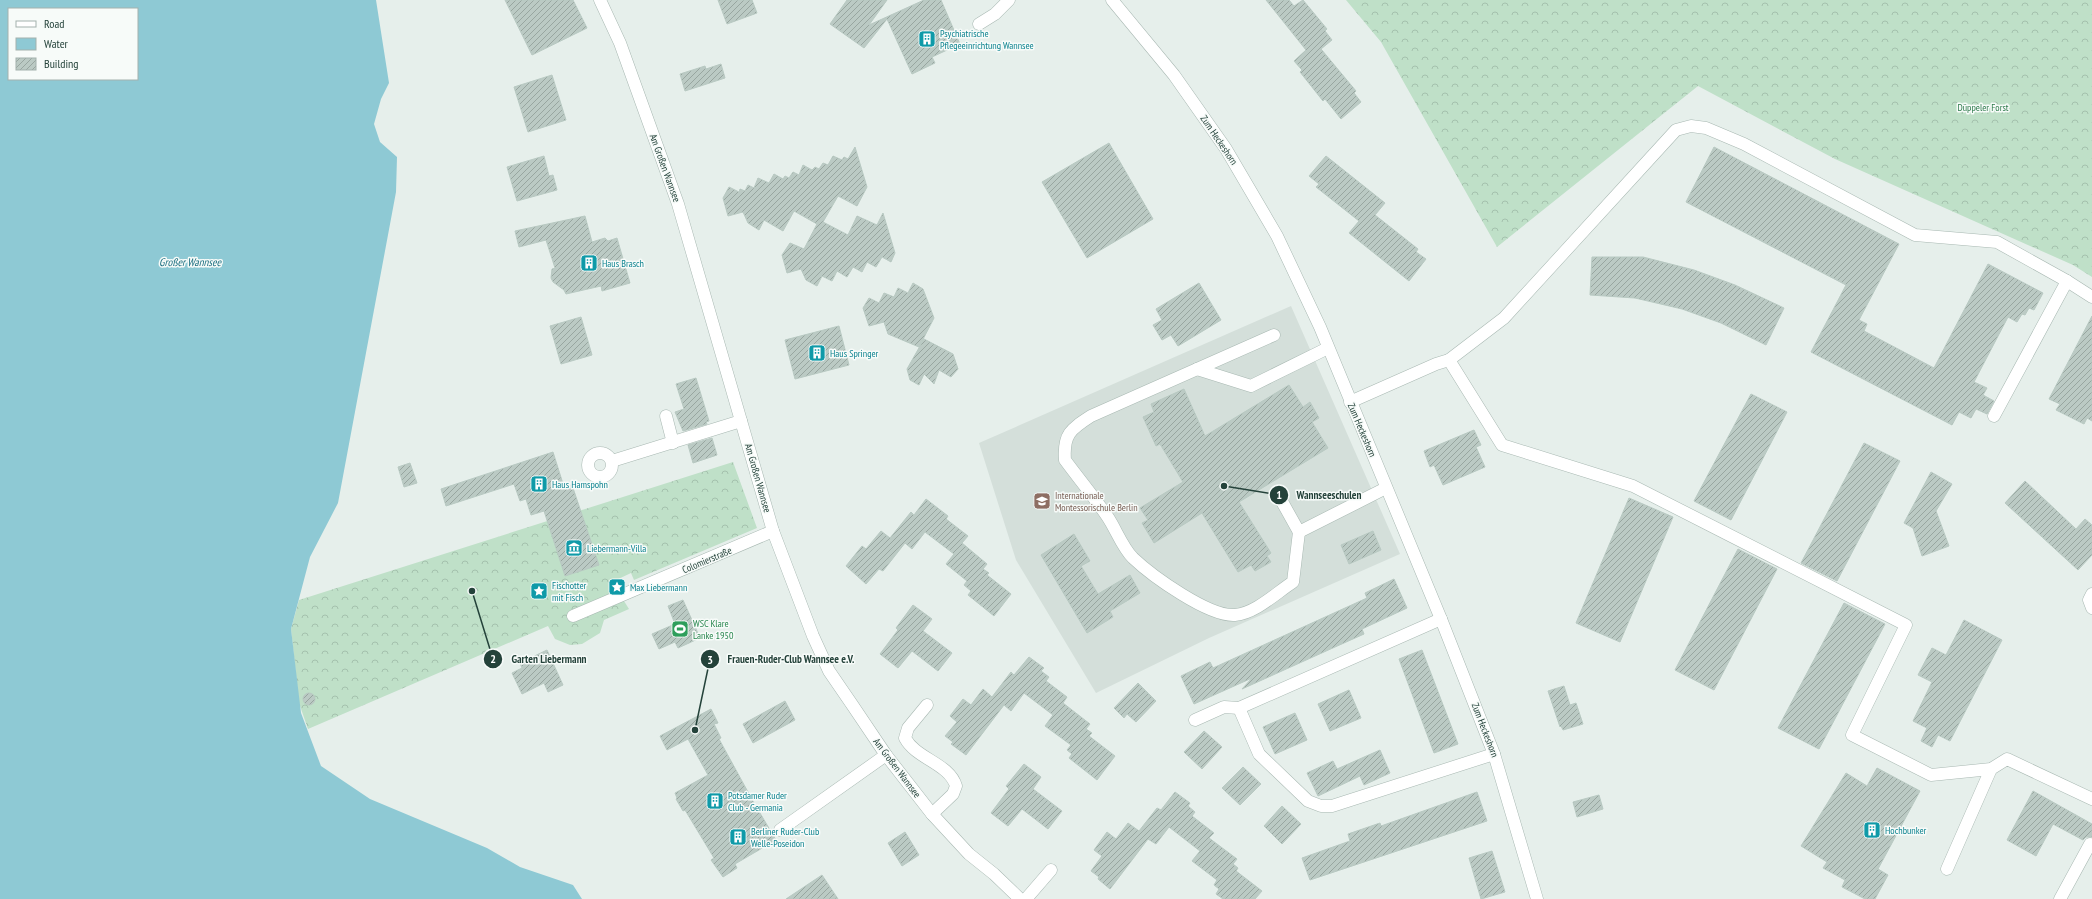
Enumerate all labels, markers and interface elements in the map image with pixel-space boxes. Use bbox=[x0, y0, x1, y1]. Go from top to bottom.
legend bbox=[8, 8, 138, 80]
text: Road bbox=[44, 16, 64, 31]
place label: Psychiatrische Pflegeeinrichtung Wannsee bbox=[940, 27, 1034, 52]
building icon: Psychiatrische Pflegeeinrichtung Wannsee bbox=[917, 29, 937, 49]
text: Water bbox=[44, 36, 69, 51]
text: Building bbox=[44, 56, 79, 71]
park label: Düppeler Forst bbox=[1957, 101, 2009, 114]
street label: Zum Heckeshorn bbox=[1198, 113, 1240, 167]
street label: Am Großen Wannsee bbox=[647, 132, 683, 204]
building icon: Haus Brasch bbox=[579, 253, 599, 273]
water label: Großer Wannsee bbox=[159, 255, 222, 269]
place label: Haus Brasch bbox=[602, 257, 644, 270]
building icon: Haus Springer bbox=[807, 343, 827, 363]
place label: Haus Springer bbox=[830, 347, 879, 360]
street label: Zum Heckeshorn bbox=[1345, 401, 1379, 459]
street label: Am Großen Wannsee bbox=[742, 442, 774, 514]
building icon: Haus Hamspohn bbox=[529, 474, 549, 494]
place label: Haus Hamspohn bbox=[552, 478, 608, 491]
callout: Wannseeschulen bbox=[1269, 483, 1370, 506]
text: 1 bbox=[1276, 487, 1282, 502]
text: Wannseeschulen bbox=[1296, 488, 1362, 502]
place label: Internationale Montessorischule Berlin bbox=[1055, 489, 1138, 514]
school or university icon: Internationale Montessorischule Berlin bbox=[1032, 491, 1052, 511]
museum icon: Liebermann-Villa bbox=[564, 538, 584, 558]
place label: Liebermann-Villa bbox=[587, 542, 646, 555]
street label: Colomierstraße bbox=[680, 544, 734, 576]
place icon: Max Liebermann bbox=[607, 577, 627, 597]
place label: Fischotter mit Fisch bbox=[552, 579, 587, 604]
place icon: Fischotter mit Fisch bbox=[529, 581, 549, 601]
place label: Max Liebermann bbox=[630, 581, 687, 594]
place label: WSC Klare Lanke 1950 bbox=[693, 617, 734, 642]
sports icon: WSC Klare Lanke 1950 bbox=[670, 619, 690, 639]
callout: Garten Liebermann bbox=[483, 648, 594, 671]
callout: Frauen-Ruder-Club Wannsee e.V. bbox=[700, 648, 863, 671]
text: 2 bbox=[490, 651, 496, 666]
text: Garten Liebermann bbox=[511, 652, 587, 666]
text: 3 bbox=[707, 652, 713, 667]
text: Frauen-Ruder-Club Wannsee e.V. bbox=[728, 652, 854, 666]
street label: Zum Heckeshorn bbox=[1469, 701, 1501, 759]
street label: Am Großen Wannsee bbox=[870, 736, 924, 800]
place label: Potsdamer Ruder Club - Germania bbox=[728, 789, 787, 814]
building icon: Potsdamer Ruder Club - Germania bbox=[705, 791, 725, 811]
building icon: Hochbunker bbox=[1862, 820, 1882, 840]
place label: Hochbunker bbox=[1885, 824, 1927, 837]
place label: Berliner Ruder-Club Welle-Poseidon bbox=[751, 825, 819, 850]
building icon: Berliner Ruder-Club Welle-Poseidon bbox=[728, 827, 748, 847]

